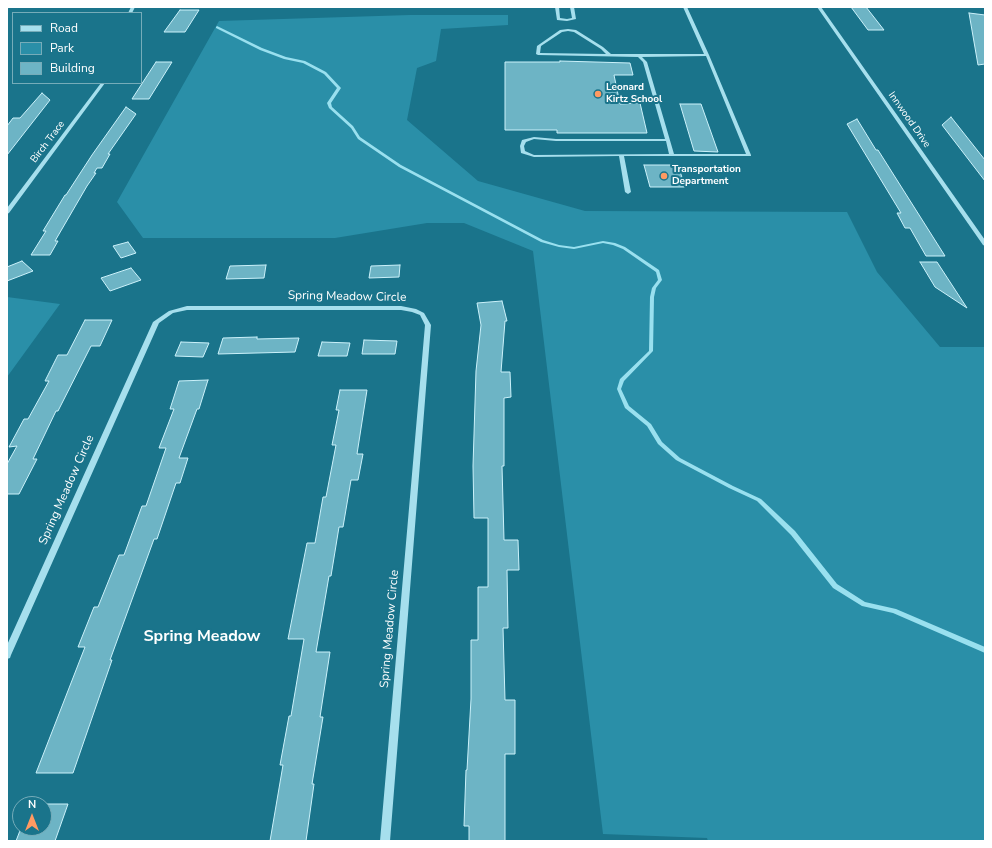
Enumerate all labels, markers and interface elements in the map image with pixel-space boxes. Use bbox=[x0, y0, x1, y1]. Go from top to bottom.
legend bbox=[12, 12, 142, 84]
text: Road bbox=[50, 20, 78, 36]
text: Park bbox=[50, 40, 74, 56]
text: Building bbox=[50, 60, 95, 76]
place label: Leonard Kirtz School bbox=[606, 82, 662, 106]
marker: Leonard Kirtz School bbox=[593, 89, 603, 99]
street label: Innwood Drive bbox=[885, 90, 933, 150]
street label: Birch Trace bbox=[28, 119, 68, 165]
place label: Transportation Department bbox=[672, 164, 741, 188]
marker: Transportation Department bbox=[659, 171, 669, 181]
street label: Spring Meadow Circle bbox=[288, 289, 406, 305]
street label: Spring Meadow Circle bbox=[36, 433, 98, 547]
street label: Spring Meadow Circle bbox=[378, 569, 402, 689]
district label: Spring Meadow bbox=[143, 627, 261, 647]
north arrow bbox=[12, 796, 52, 836]
text: N bbox=[28, 797, 36, 812]

